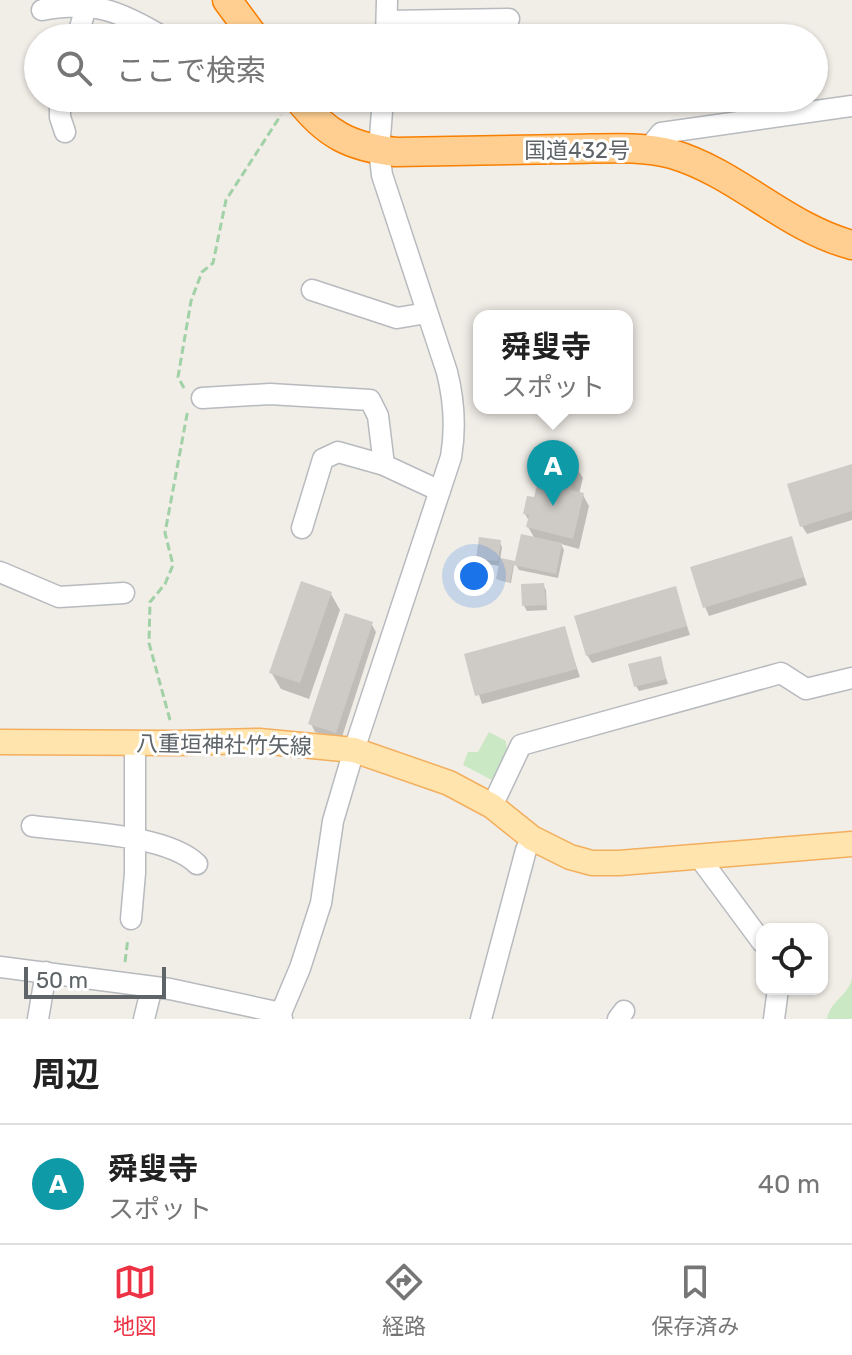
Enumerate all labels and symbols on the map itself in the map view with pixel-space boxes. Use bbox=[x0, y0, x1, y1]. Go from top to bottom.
street label: 国道432号 bbox=[524, 137, 630, 164]
pin: A bbox=[527, 440, 579, 506]
your location bbox=[454, 556, 494, 596]
street label: 八重垣神社竹矢線 bbox=[136, 730, 312, 760]
scale bar bbox=[24, 963, 166, 999]

